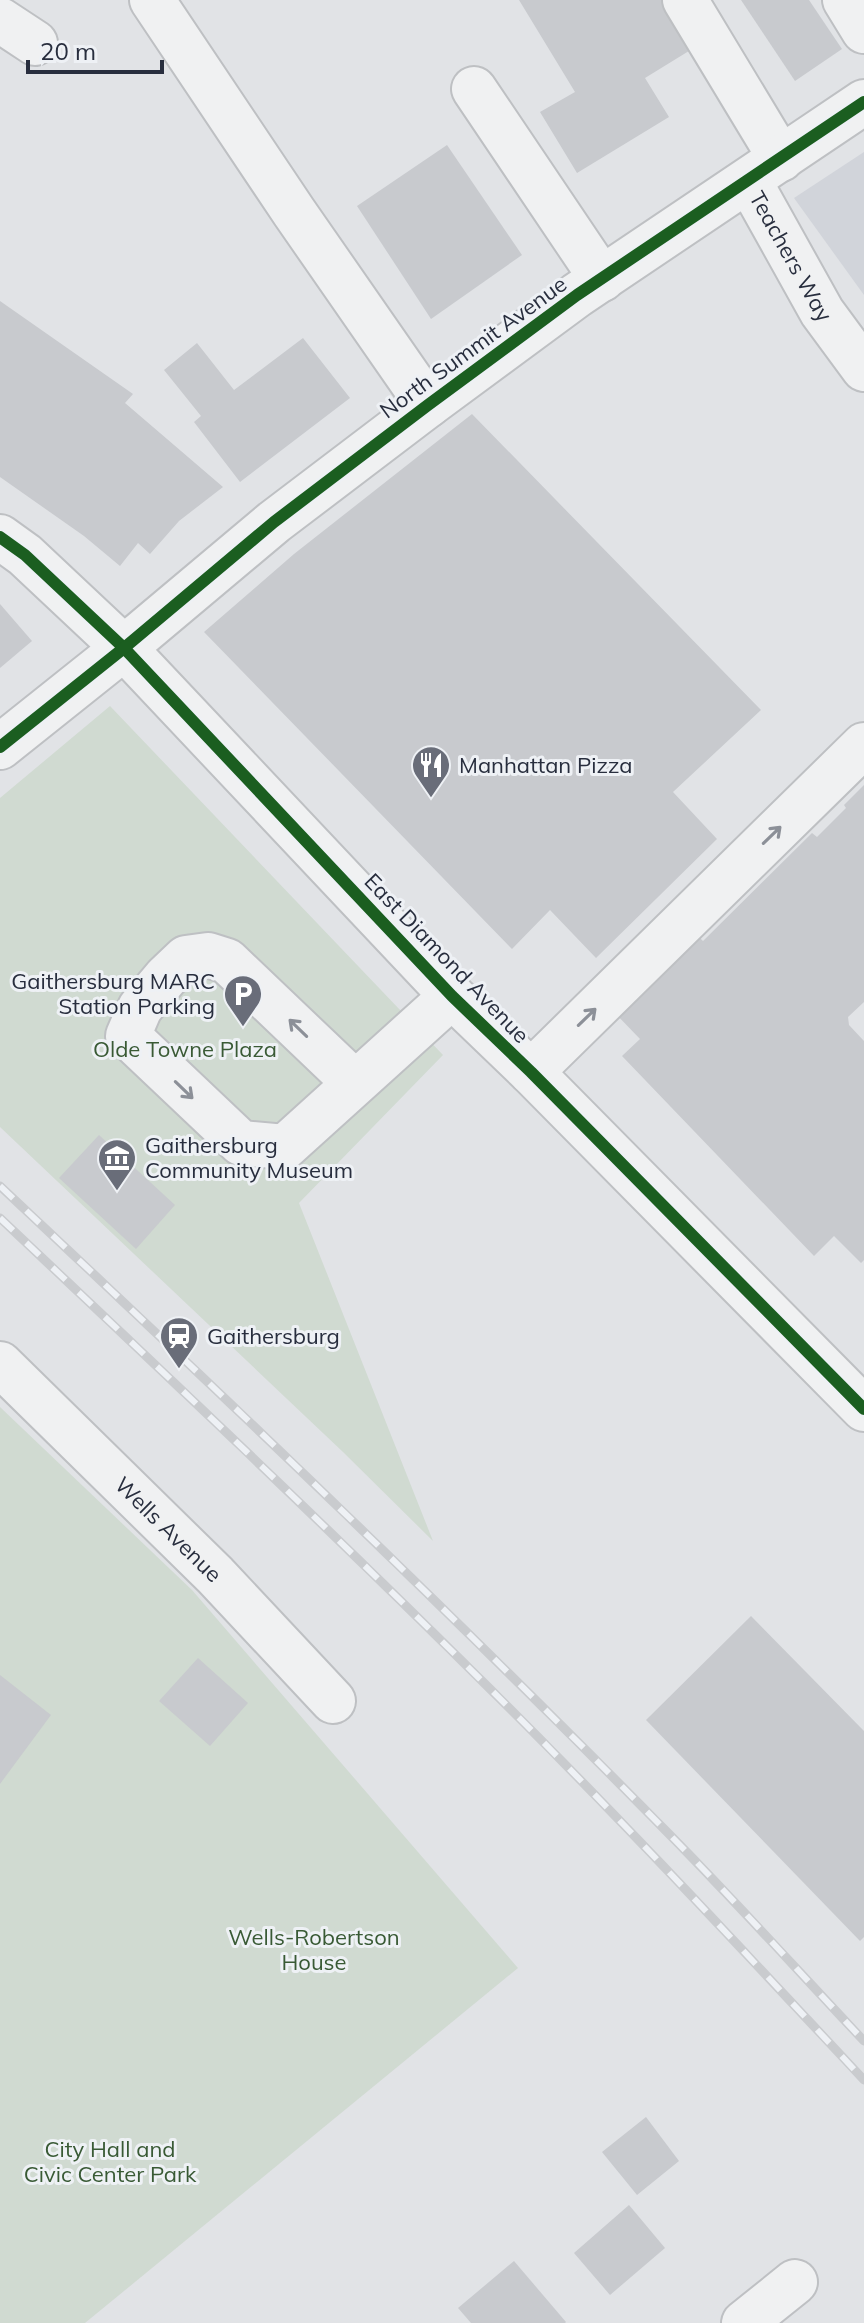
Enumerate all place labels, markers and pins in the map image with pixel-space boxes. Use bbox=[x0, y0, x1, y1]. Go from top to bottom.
restaurant icon: Manhattan Pizza bbox=[410, 744, 452, 799]
place label: Manhattan Pizza bbox=[459, 751, 633, 779]
place label: Gaithersburg MARC Station Parking bbox=[11, 967, 215, 1020]
parking icon: Gaithersburg MARC Station Parking bbox=[222, 973, 264, 1028]
place label: Gaithersburg Community Museum bbox=[145, 1131, 353, 1184]
museum icon: Gaithersburg Community Museum bbox=[96, 1137, 138, 1192]
station icon: Gaithersburg bbox=[158, 1315, 200, 1370]
place label: Gaithersburg bbox=[207, 1322, 340, 1350]

